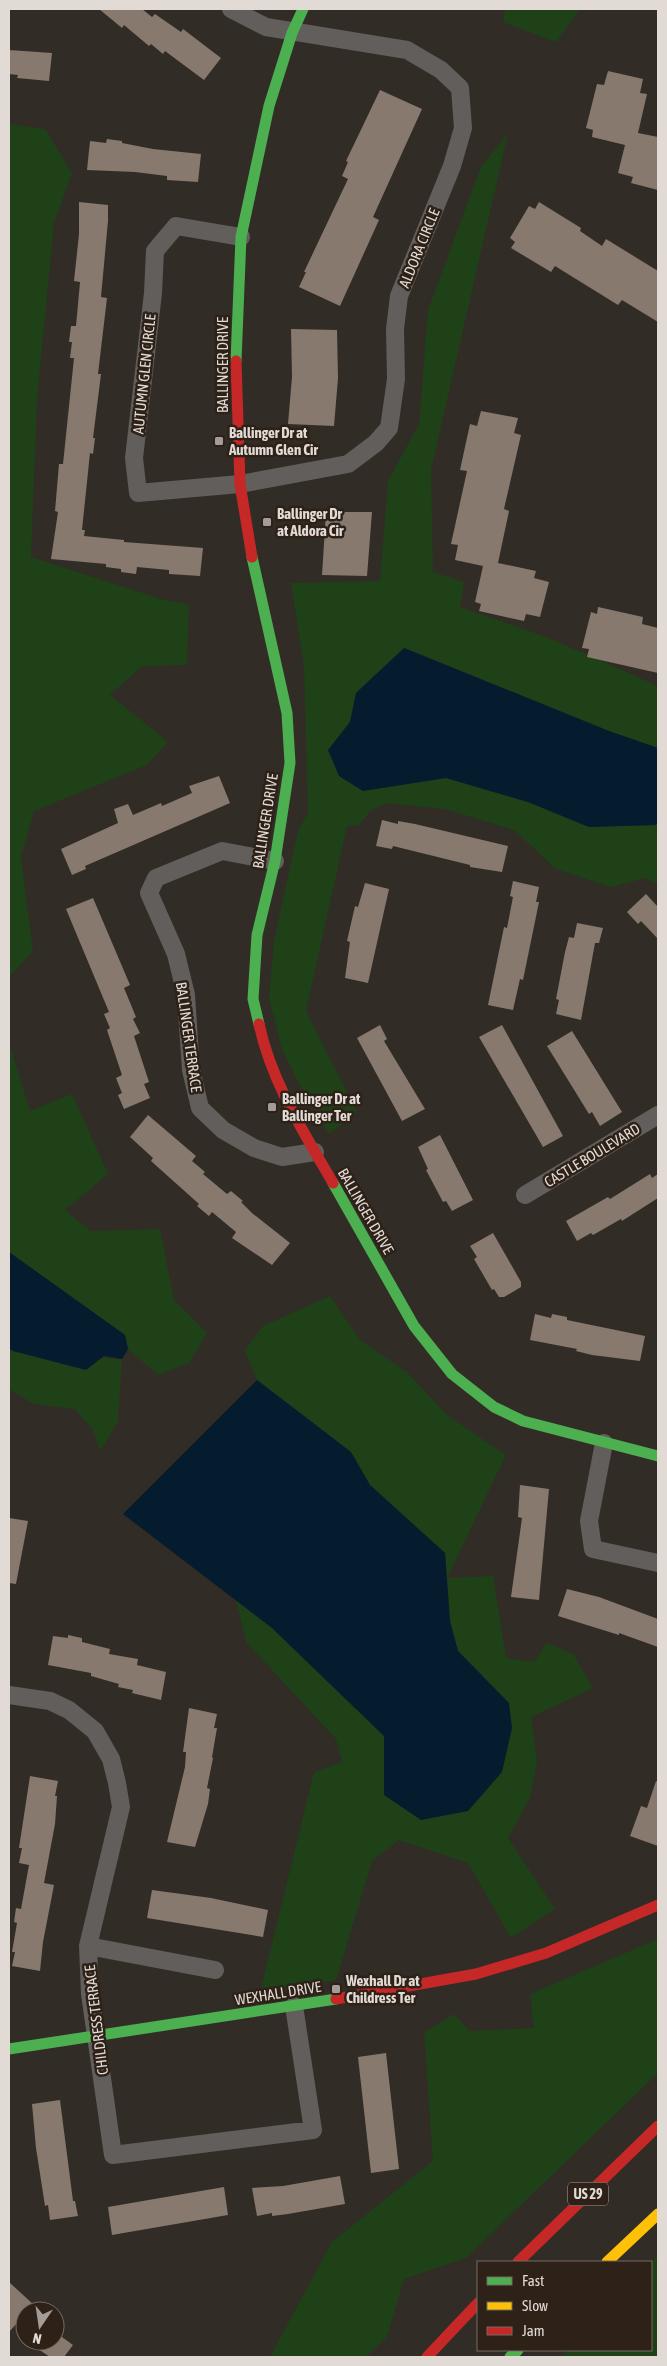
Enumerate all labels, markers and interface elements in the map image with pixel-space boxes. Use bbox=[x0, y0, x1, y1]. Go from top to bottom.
street label: ALDORA CIRCLE bbox=[395, 205, 443, 290]
street label: AUTUMN GLEN CIRCLE bbox=[129, 313, 159, 435]
street label: BALLINGER DRIVE bbox=[214, 316, 231, 413]
place label: Ballinger Dr at Autumn Glen Cir bbox=[228, 424, 318, 458]
marker: Ballinger Dr at Autumn Glen Cir bbox=[213, 435, 225, 447]
place label: Ballinger Dr at Aldora Cir bbox=[277, 505, 344, 539]
marker: Ballinger Dr at Aldora Cir bbox=[261, 516, 273, 528]
street label: BALLINGER DRIVE bbox=[249, 772, 281, 870]
street label: BALLINGER TERRACE bbox=[173, 981, 205, 1094]
place label: Ballinger Dr at Ballinger Ter bbox=[282, 1090, 361, 1124]
marker: Ballinger Dr at Ballinger Ter bbox=[266, 1101, 278, 1113]
street label: CASTLE BOULEVARD bbox=[541, 1120, 643, 1190]
street label: BALLINGER DRIVE bbox=[335, 1165, 398, 1257]
street label: CHILDRESS TERRACE bbox=[81, 1964, 111, 2076]
place label: Wexhall Dr at Childress Ter bbox=[345, 1972, 420, 2006]
street label: WEXHALL DRIVE bbox=[234, 1978, 323, 2008]
marker: Wexhall Dr at Childress Ter bbox=[330, 1983, 342, 1995]
road number: US 29 bbox=[568, 2182, 608, 2206]
legend bbox=[477, 2261, 652, 2351]
text: Fast bbox=[522, 2272, 544, 2289]
text: Slow bbox=[522, 2297, 548, 2314]
north arrow bbox=[15, 2301, 65, 2351]
text: Jam bbox=[522, 2322, 545, 2339]
text: N bbox=[31, 2330, 43, 2347]

